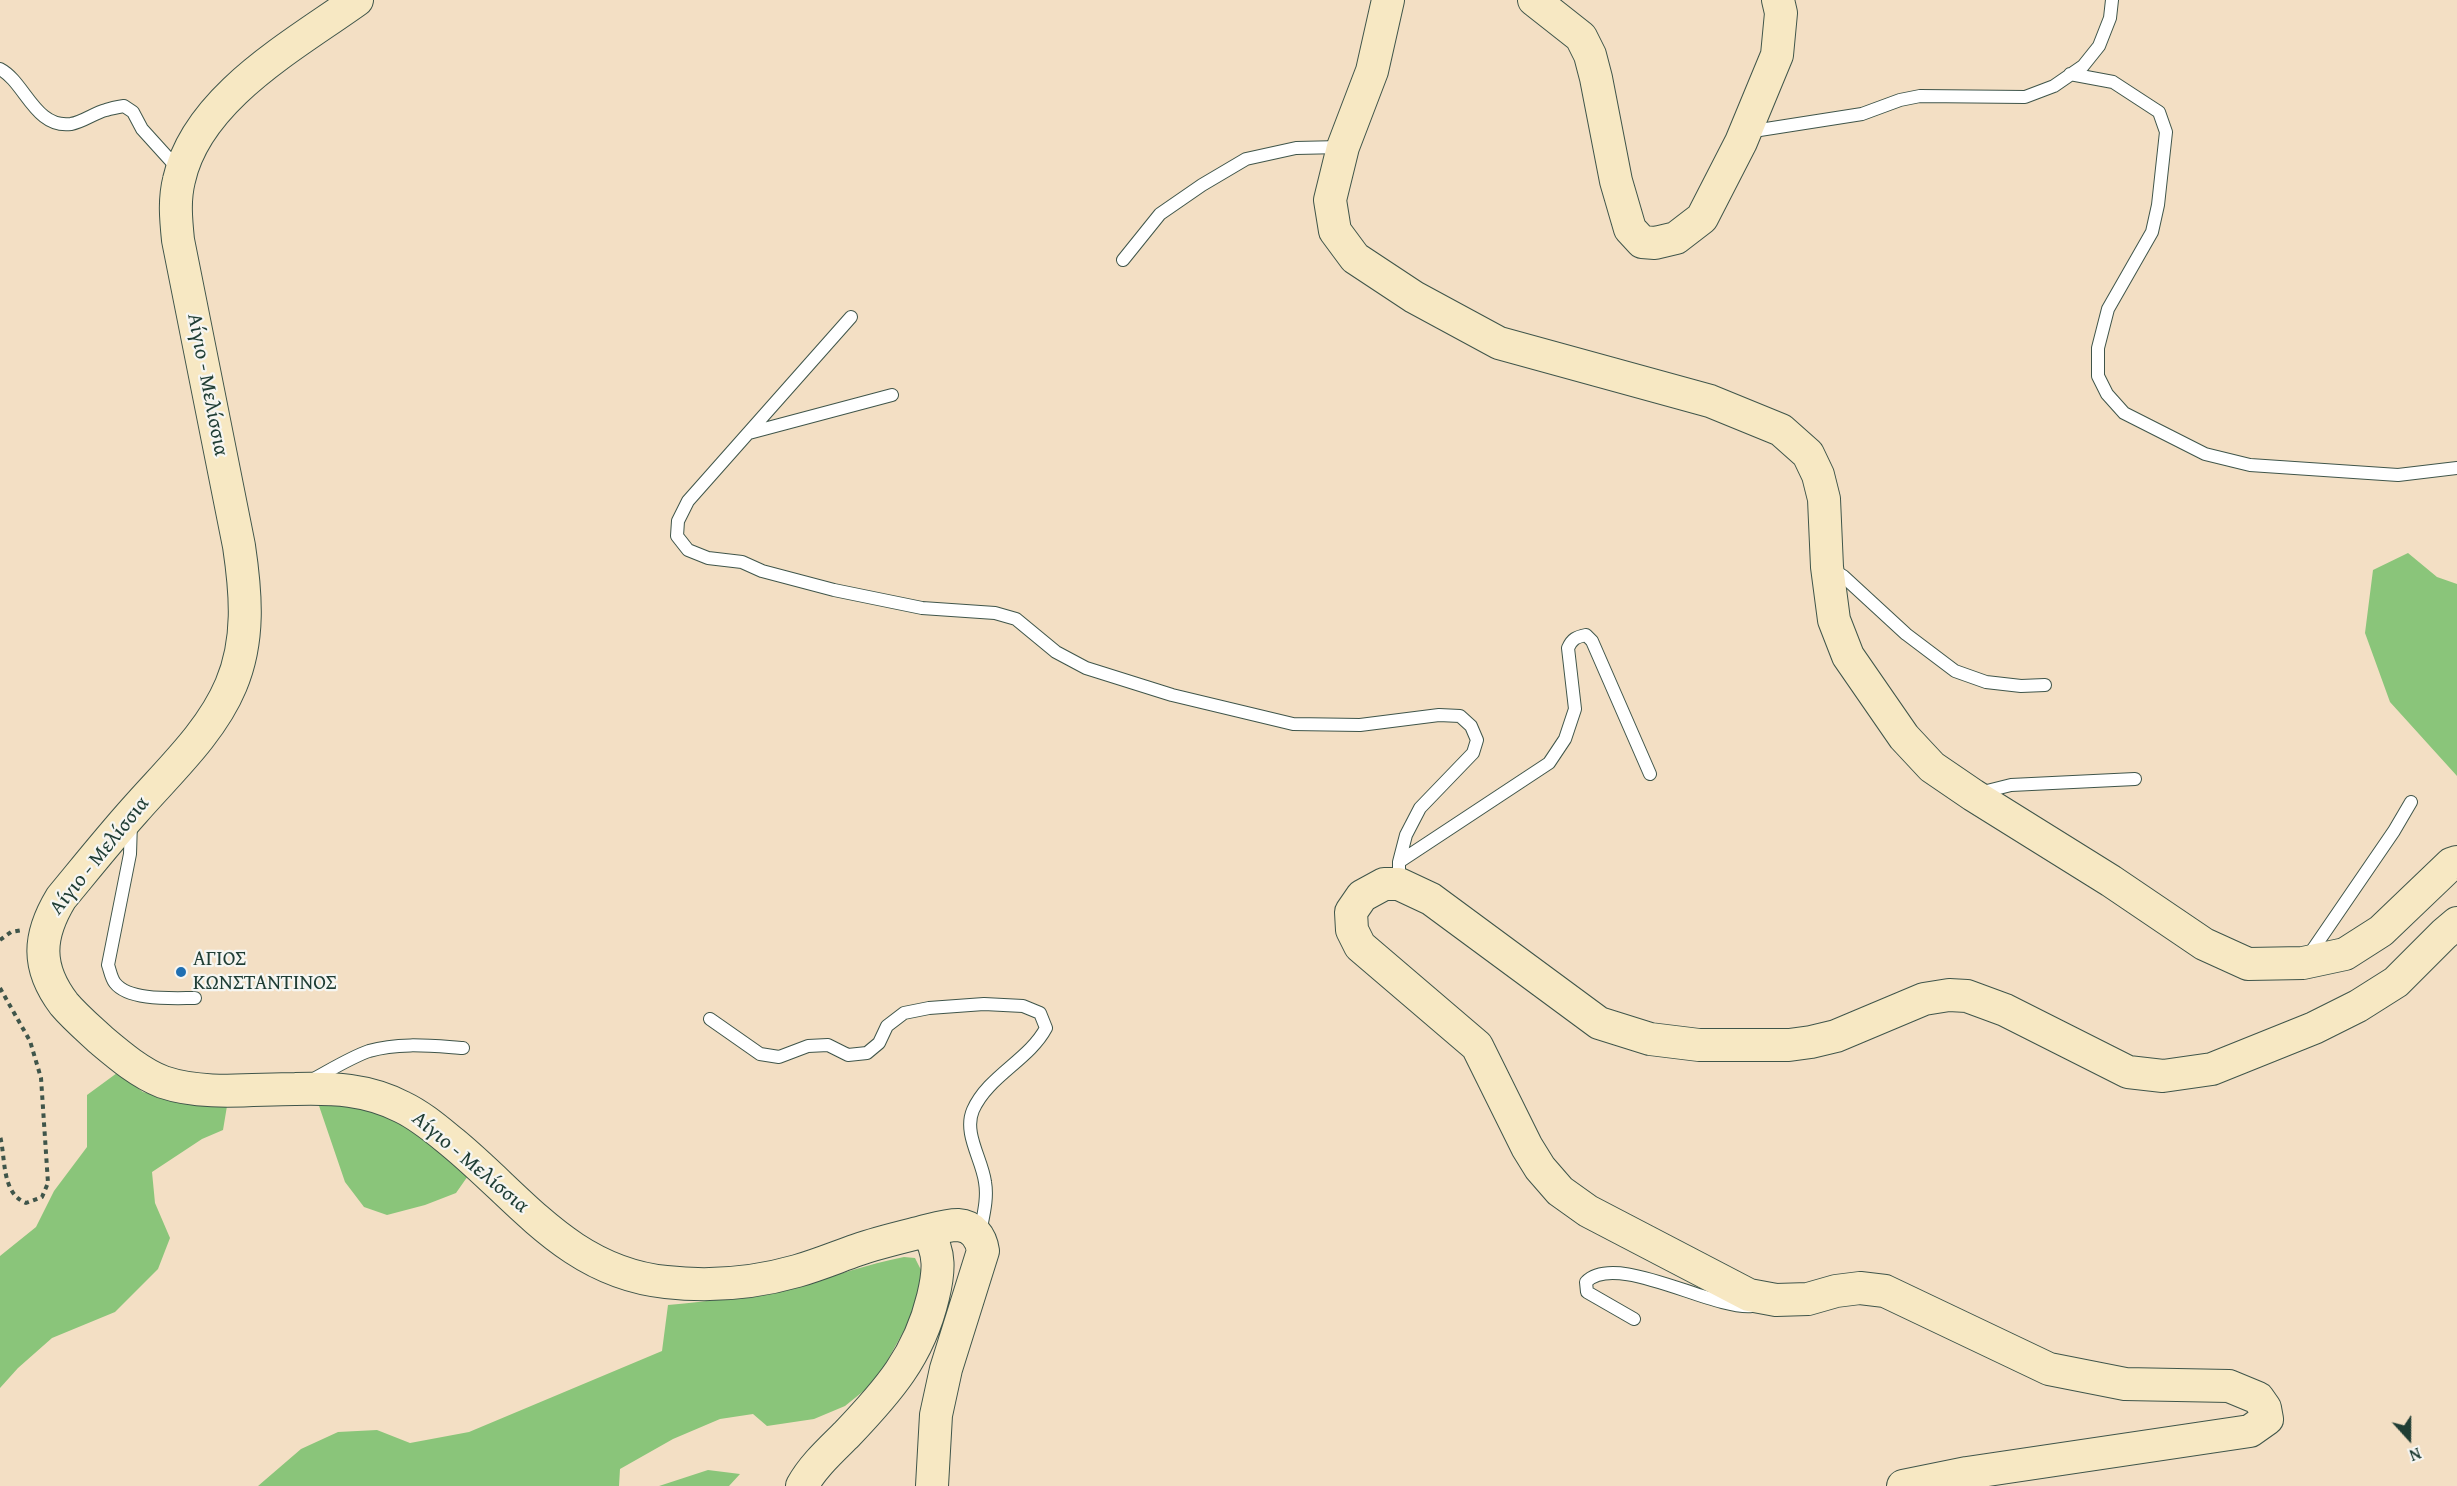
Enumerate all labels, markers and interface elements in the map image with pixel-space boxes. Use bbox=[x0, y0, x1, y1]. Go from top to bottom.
street label: Αίγιο - Μελίσσια bbox=[181, 311, 233, 459]
street label: Αίγιο - Μελίσσια bbox=[45, 792, 155, 920]
place label: ΑΓΙΟΣ ΚΩΝΣΤΑΝΤΙΝΟΣ bbox=[193, 947, 336, 997]
marker: ΑΓΙΟΣ ΚΩΝΣΤΑΝΤΙΝΟΣ bbox=[174, 965, 188, 979]
street label: Αίγιο - Μελίσσια bbox=[406, 1107, 534, 1219]
north arrow bbox=[2379, 1408, 2439, 1468]
text: N bbox=[2406, 1442, 2425, 1468]

